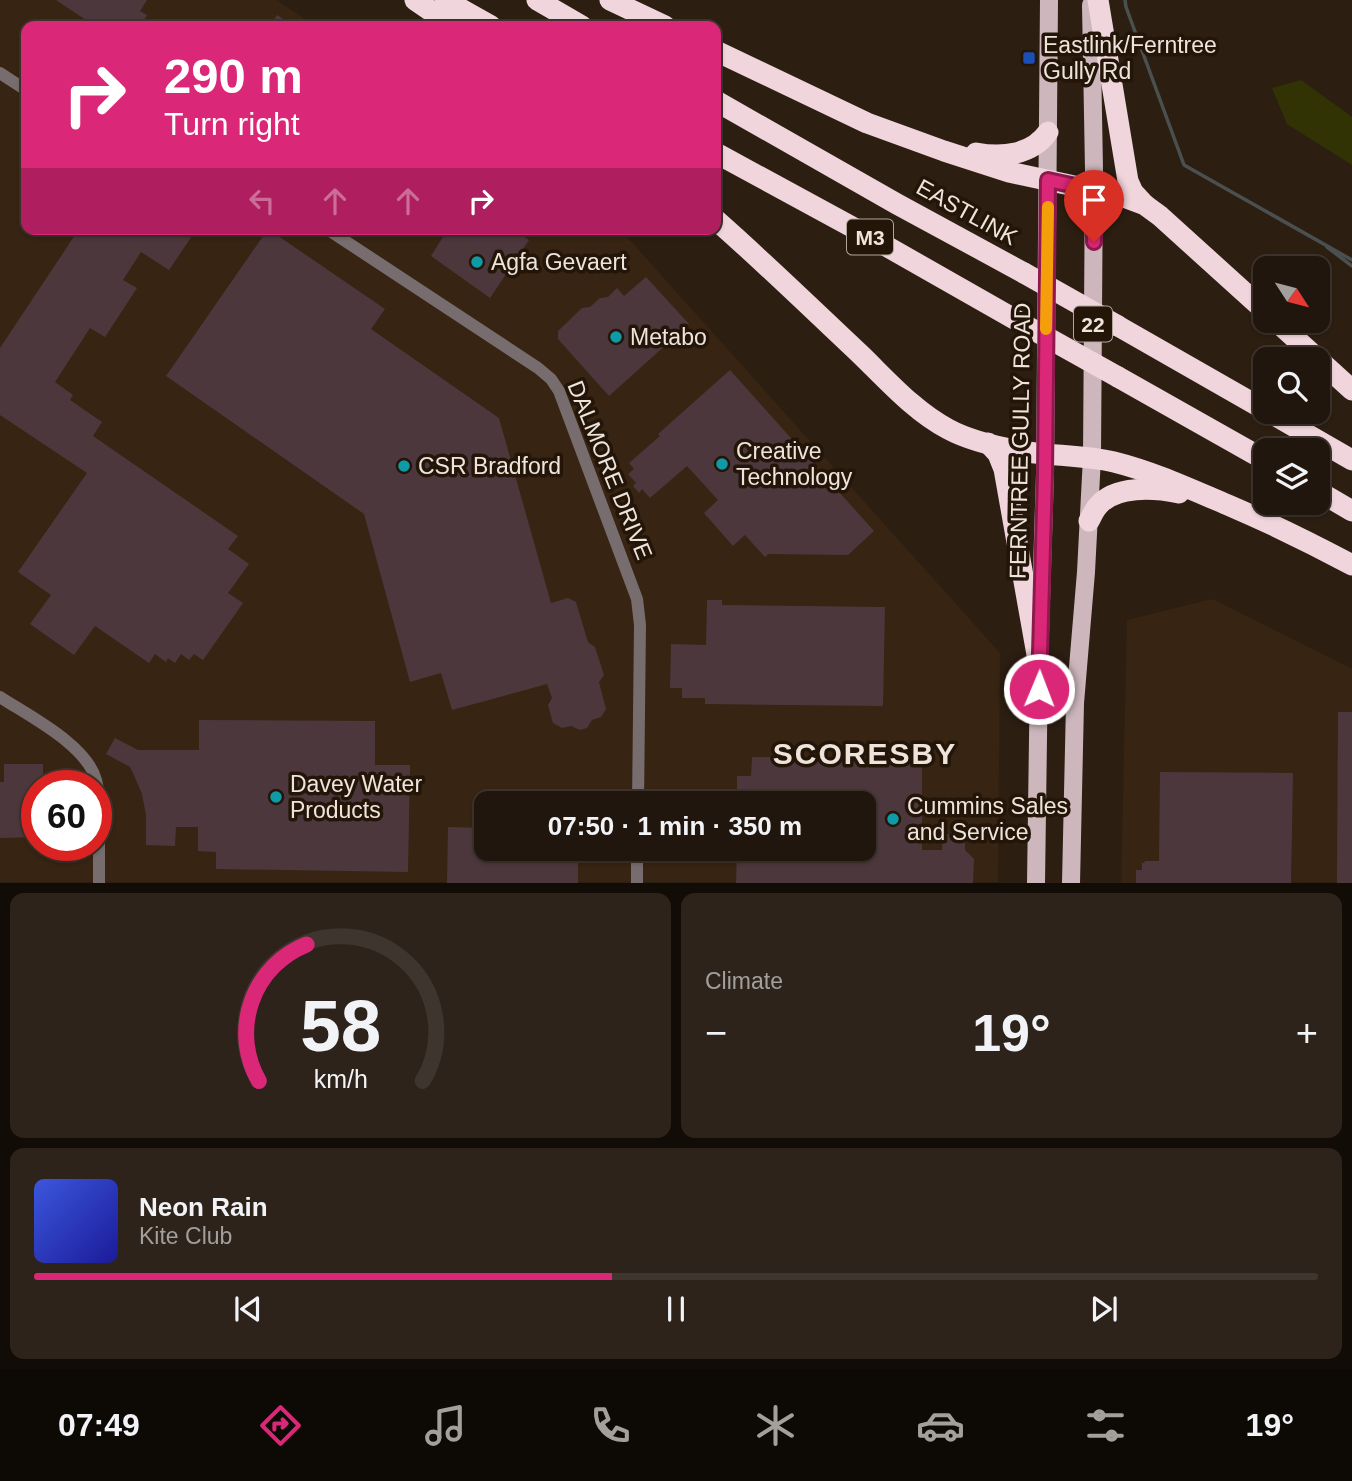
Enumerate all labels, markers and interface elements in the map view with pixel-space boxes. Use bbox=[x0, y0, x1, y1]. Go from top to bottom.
place label: Eastlink/Ferntree Gully Rd bbox=[1043, 32, 1217, 84]
icon: right bbox=[49, 49, 140, 140]
text: 290 m bbox=[164, 49, 303, 103]
marker: Eastlink/Ferntree Gully Rd bbox=[1021, 50, 1037, 66]
text: Turn right bbox=[164, 106, 300, 142]
pin bbox=[1064, 170, 1124, 242]
street label: EASTLINK bbox=[912, 174, 1023, 251]
icon: arrive bbox=[1075, 181, 1113, 219]
icon: left bbox=[243, 182, 281, 220]
icon: ahead bbox=[316, 182, 354, 220]
icon: ahead bbox=[389, 182, 427, 220]
icon: right bbox=[462, 182, 500, 220]
road number: M3 bbox=[847, 219, 893, 254]
place label: Agfa Gevaert bbox=[491, 249, 627, 275]
marker: Agfa Gevaert bbox=[469, 254, 485, 270]
north arrow bbox=[1253, 256, 1330, 332]
map controls bbox=[1253, 256, 1330, 515]
street label: FERNTREE GULLY ROAD bbox=[1005, 303, 1035, 579]
road number: 22 bbox=[1074, 306, 1112, 342]
place label: Metabo bbox=[630, 324, 707, 350]
marker: Metabo bbox=[608, 329, 624, 345]
button: search bbox=[1253, 347, 1330, 424]
street label: DALMORE DRIVE bbox=[562, 377, 658, 563]
place label: Creative Technology bbox=[736, 438, 853, 490]
button: layers bbox=[1253, 438, 1330, 515]
place label: CSR Bradford bbox=[418, 453, 561, 479]
marker: Creative Technology bbox=[714, 456, 730, 472]
marker: CSR Bradford bbox=[396, 458, 412, 474]
position arrow bbox=[1002, 652, 1076, 726]
district label: SCORESBY bbox=[773, 737, 957, 770]
speed limit sign: 60 bbox=[21, 770, 112, 861]
place label: Davey Water Products bbox=[290, 771, 422, 823]
marker: Davey Water Products bbox=[268, 789, 284, 805]
place label: Cummins Sales and Service bbox=[907, 793, 1068, 845]
text: 07:50 · 1 min · 350 m bbox=[548, 811, 802, 841]
marker: Cummins Sales and Service bbox=[885, 811, 901, 827]
text: Climate bbox=[705, 968, 783, 994]
text: 58 bbox=[300, 986, 381, 1067]
text: 19° bbox=[972, 1004, 1051, 1062]
text: − bbox=[705, 1012, 727, 1054]
text: + bbox=[1296, 1012, 1318, 1054]
text: km/h bbox=[313, 1065, 368, 1093]
text: Neon Rain bbox=[139, 1192, 268, 1222]
text: Kite Club bbox=[139, 1223, 232, 1249]
icon: previous bbox=[229, 1290, 267, 1328]
icon: pause bbox=[657, 1290, 695, 1328]
icon: next bbox=[1085, 1290, 1123, 1328]
icon: directions bbox=[256, 1401, 305, 1450]
icon: music bbox=[421, 1401, 470, 1450]
icon: phone bbox=[586, 1401, 635, 1450]
icon: climate bbox=[751, 1401, 800, 1450]
icon: car bbox=[916, 1401, 965, 1450]
icon: filters bbox=[1081, 1401, 1130, 1450]
text: 07:49 bbox=[58, 1407, 140, 1443]
text: 19° bbox=[1246, 1407, 1294, 1443]

